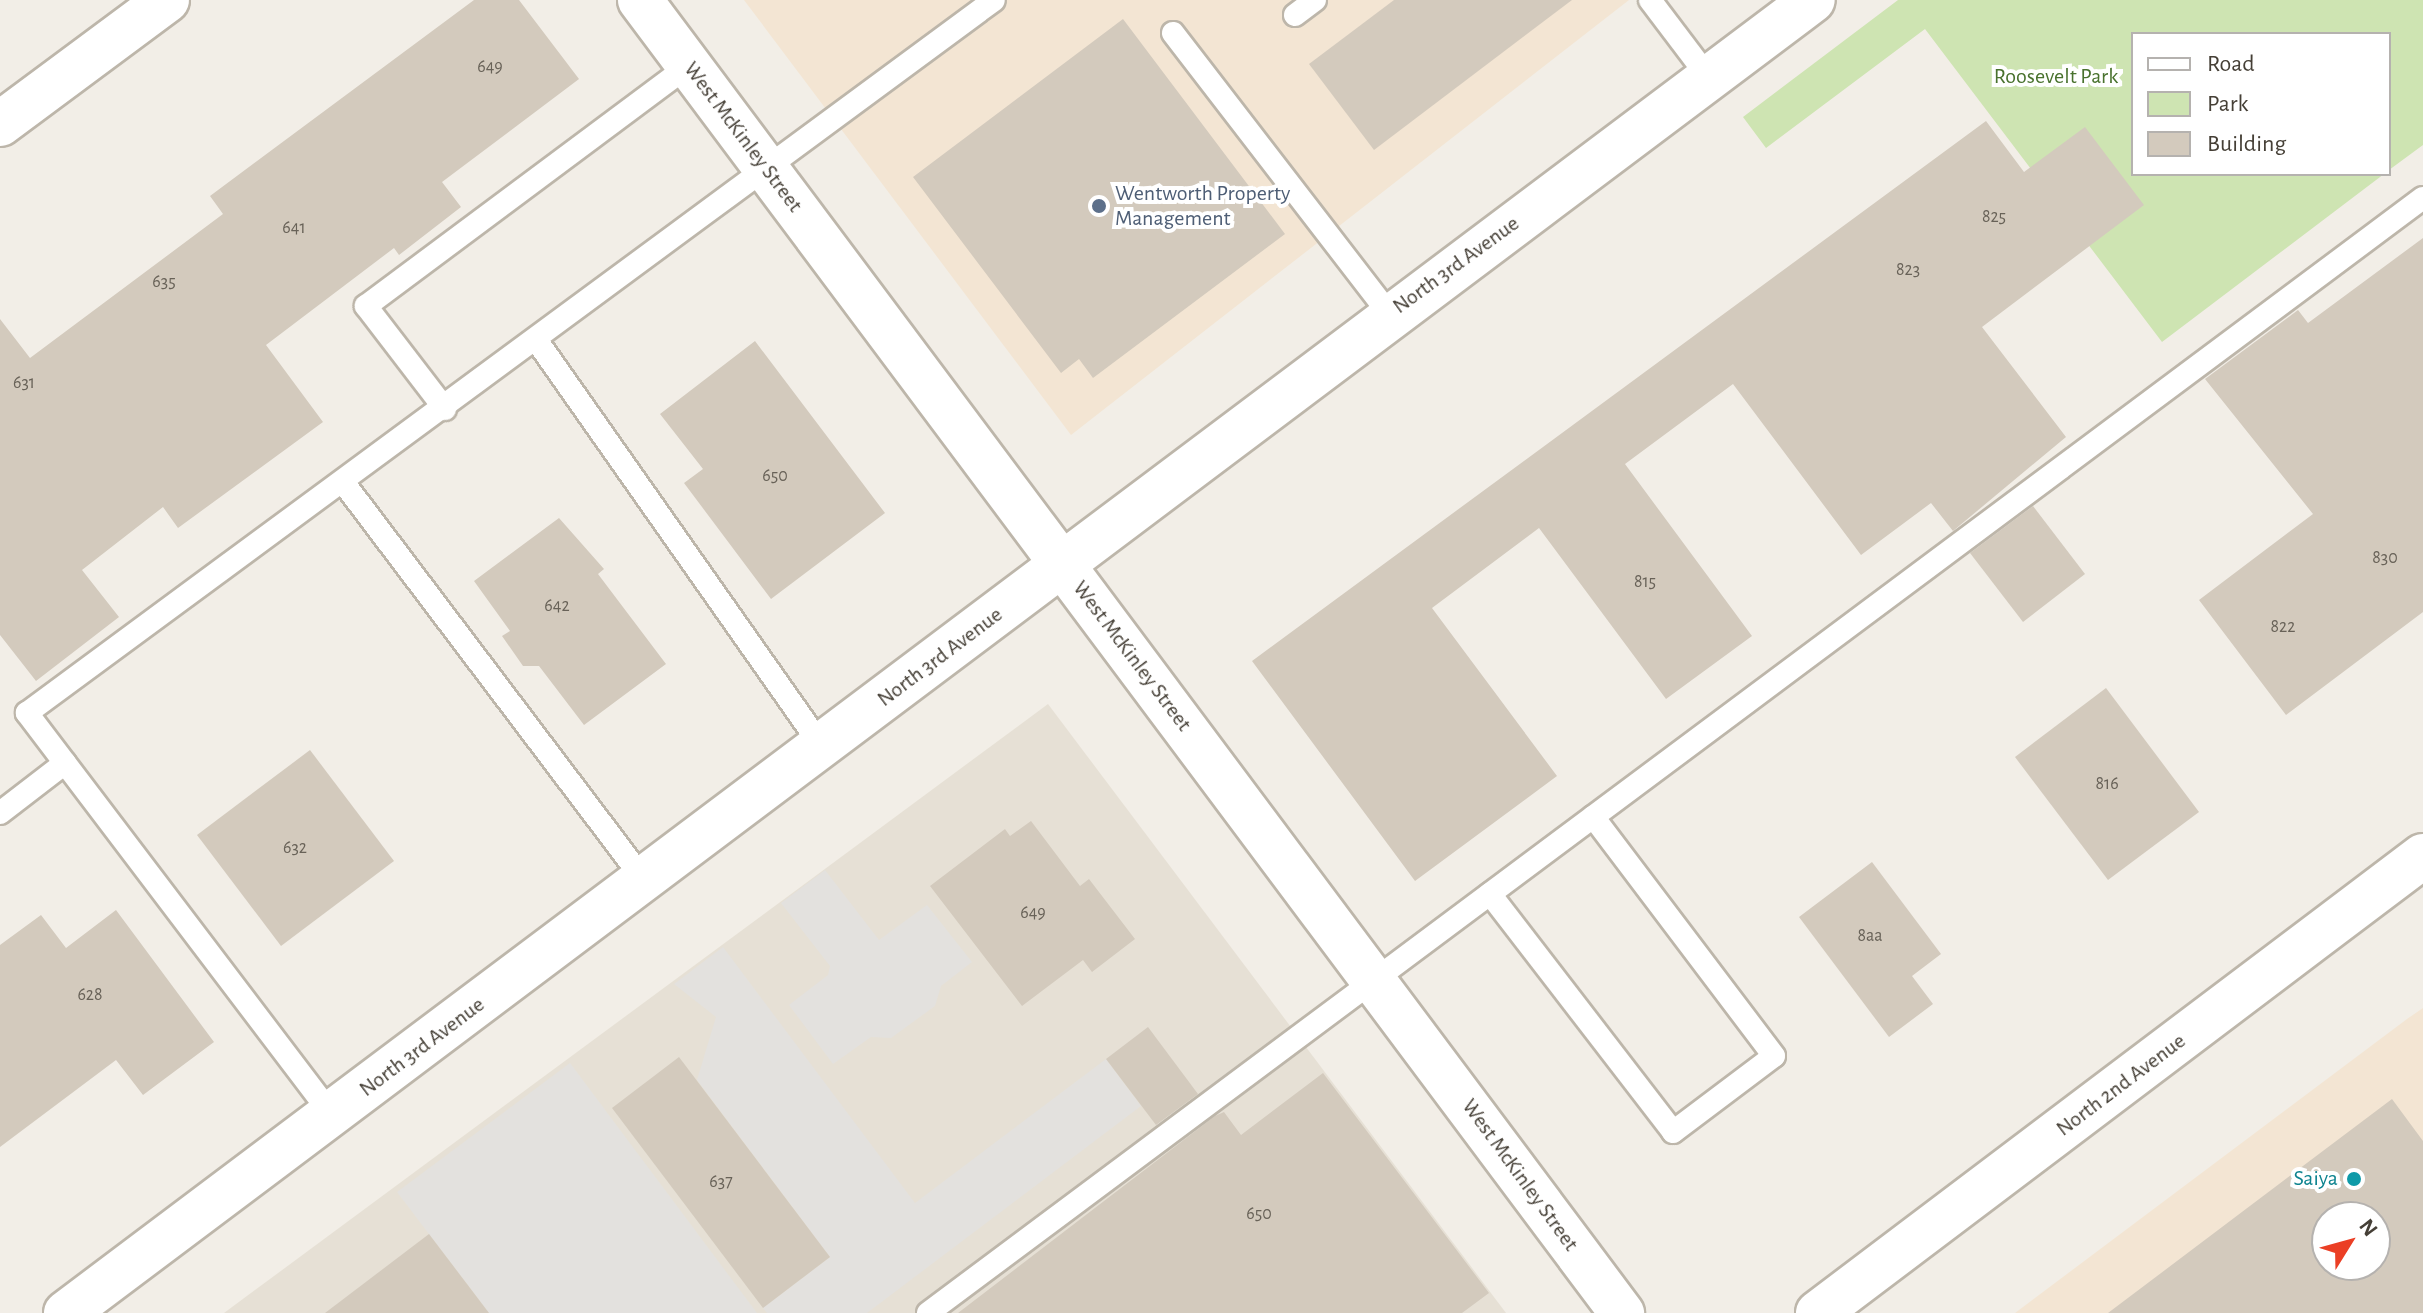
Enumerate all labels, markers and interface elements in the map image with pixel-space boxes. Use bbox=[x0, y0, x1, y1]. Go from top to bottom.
legend bbox=[2131, 32, 2391, 176]
text: Road bbox=[2207, 52, 2255, 76]
house number: 649 bbox=[477, 56, 503, 78]
street label: West McKinley Street bbox=[678, 57, 808, 217]
park label: Roosevelt Park bbox=[1994, 64, 2118, 90]
text: Park bbox=[2207, 92, 2248, 116]
text: Building bbox=[2207, 132, 2286, 156]
place label: Wentworth Property Management bbox=[1115, 180, 1290, 232]
marker: Wentworth Property Management bbox=[1090, 197, 1108, 215]
house number: 825 bbox=[1982, 206, 2006, 228]
street label: North 3rd Avenue bbox=[1388, 210, 1524, 320]
house number: 641 bbox=[282, 217, 306, 239]
house number: 823 bbox=[1896, 259, 1920, 281]
house number: 635 bbox=[152, 271, 176, 293]
house number: 631 bbox=[13, 372, 35, 394]
house number: 650 bbox=[762, 465, 788, 487]
house number: 830 bbox=[2372, 547, 2398, 569]
house number: 815 bbox=[1634, 571, 1656, 593]
street label: West McKinley Street bbox=[1067, 576, 1197, 736]
house number: 642 bbox=[544, 595, 570, 617]
street label: North 3rd Avenue bbox=[872, 601, 1008, 713]
house number: 822 bbox=[2271, 616, 2295, 638]
house number: 816 bbox=[2095, 773, 2119, 795]
house number: 632 bbox=[283, 837, 307, 859]
house number: 649 bbox=[1020, 902, 1046, 924]
house number: 8aa bbox=[1857, 925, 1883, 947]
house number: 628 bbox=[77, 984, 103, 1006]
street label: North 3rd Avenue bbox=[354, 991, 490, 1103]
street label: North 2nd Avenue bbox=[2051, 1028, 2191, 1142]
street label: West McKinley Street bbox=[1456, 1094, 1584, 1256]
place label: Saiya bbox=[2293, 1166, 2338, 1192]
marker: Saiya bbox=[2345, 1170, 2363, 1188]
house number: 637 bbox=[709, 1171, 733, 1193]
north arrow bbox=[2311, 1201, 2391, 1281]
house number: 650 bbox=[1246, 1203, 1272, 1225]
text: N bbox=[2355, 1215, 2382, 1240]

